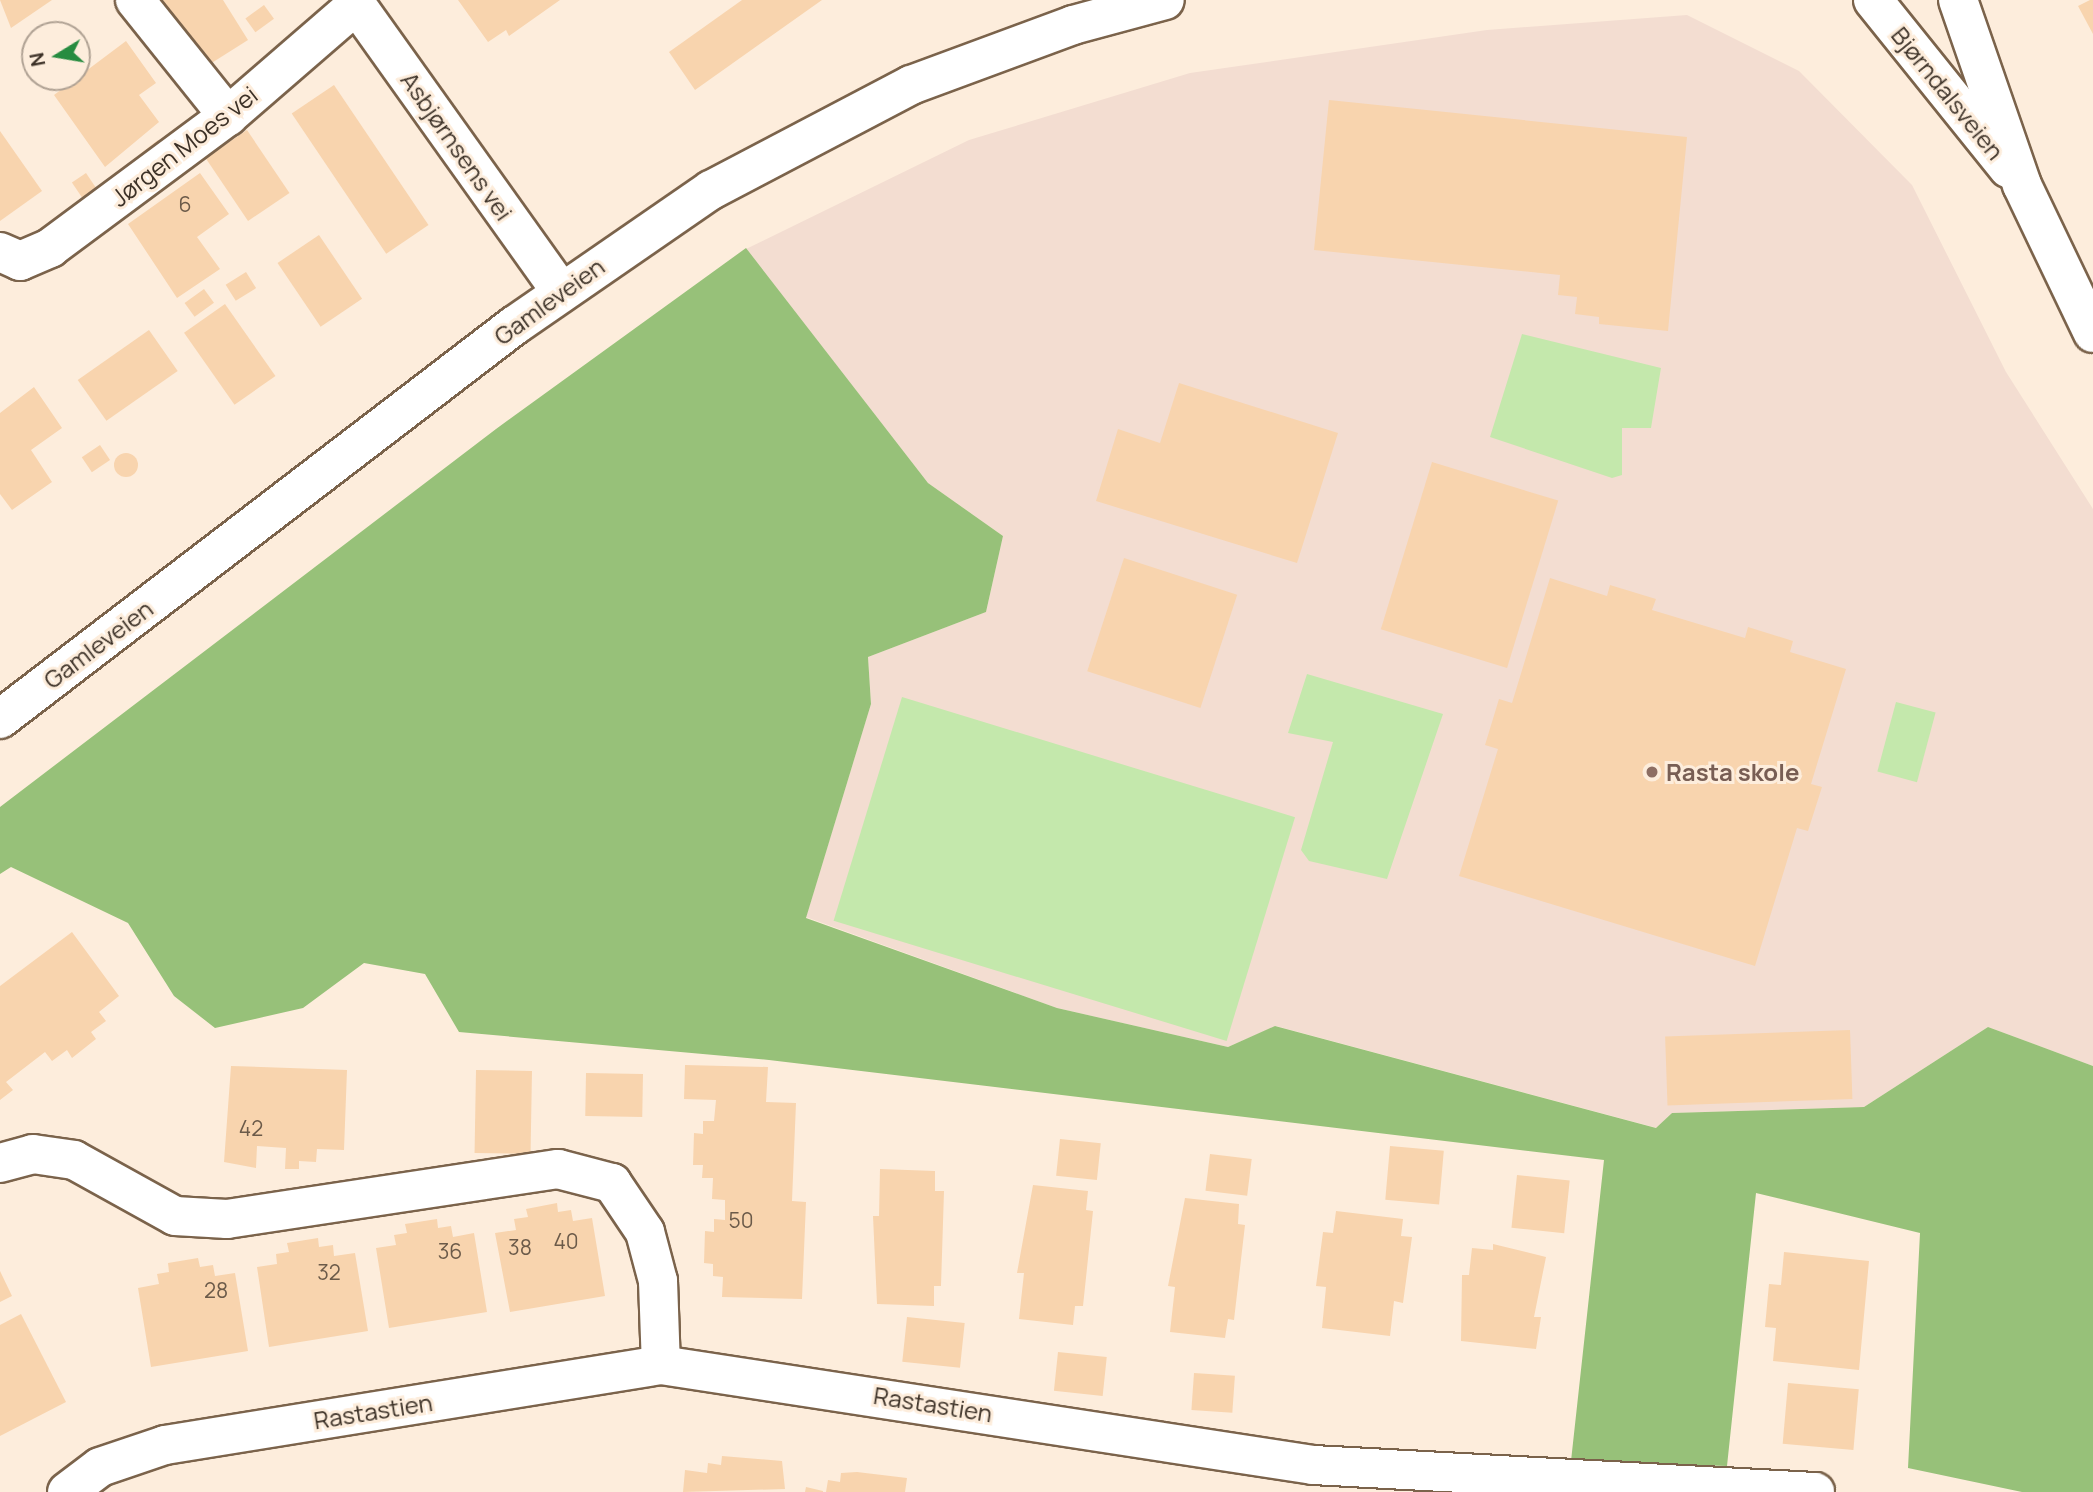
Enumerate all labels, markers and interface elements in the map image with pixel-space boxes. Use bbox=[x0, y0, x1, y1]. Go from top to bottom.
north arrow bbox=[21, 21, 91, 91]
street label: Bjørndalsveien bbox=[1886, 21, 2010, 165]
text: N bbox=[23, 50, 51, 69]
street label: Asbjørnsens vei bbox=[395, 66, 519, 226]
street label: Jørgen Moes vei bbox=[105, 80, 263, 212]
house number: 6 bbox=[178, 191, 192, 217]
street label: Gamleveien bbox=[488, 251, 610, 351]
street label: Gamleveien bbox=[38, 594, 158, 694]
place label: Rasta skole bbox=[1666, 758, 1799, 786]
marker: Rasta skole bbox=[1644, 764, 1660, 780]
house number: 42 bbox=[239, 1115, 263, 1141]
house number: 50 bbox=[729, 1207, 753, 1233]
house number: 40 bbox=[553, 1228, 579, 1254]
house number: 38 bbox=[508, 1234, 532, 1260]
house number: 36 bbox=[438, 1238, 462, 1264]
house number: 32 bbox=[317, 1259, 341, 1285]
house number: 28 bbox=[204, 1277, 228, 1303]
street label: Rastastien bbox=[872, 1380, 994, 1428]
street label: Rastastien bbox=[312, 1387, 434, 1435]

